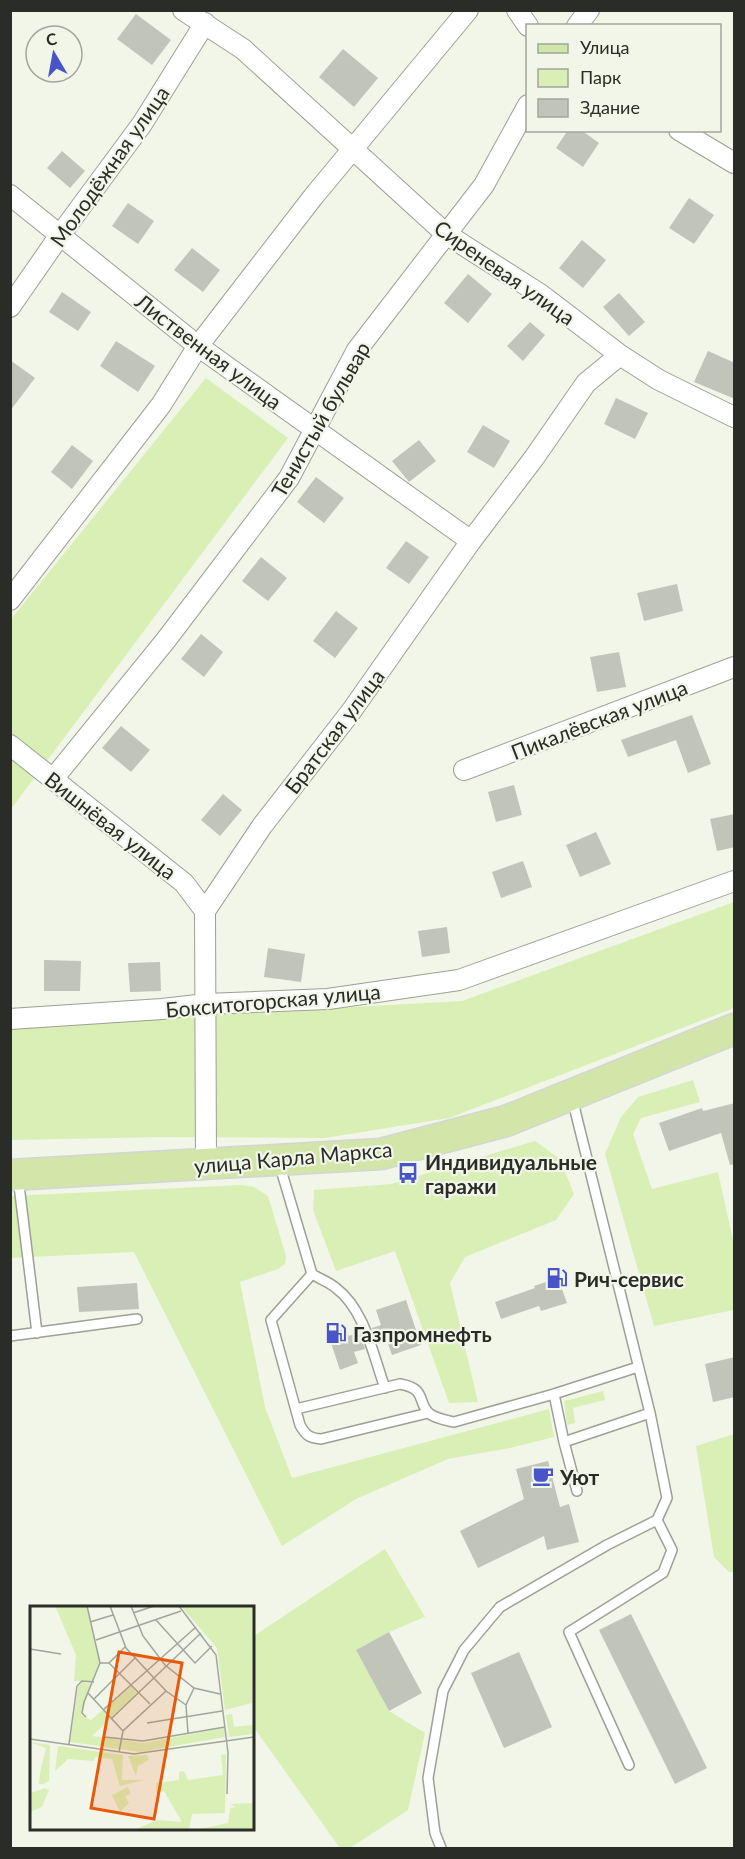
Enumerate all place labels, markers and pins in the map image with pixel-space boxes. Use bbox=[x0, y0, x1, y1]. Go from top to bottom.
place label: Индивидуальные гаражи bbox=[425, 1149, 597, 1198]
bus stop icon: Индивидуальные гаражи bbox=[396, 1161, 420, 1185]
fuel station icon: Рич-сервис bbox=[545, 1266, 569, 1290]
place label: Рич-сервис bbox=[574, 1266, 684, 1291]
fuel station icon: Газпромнефть bbox=[324, 1321, 348, 1345]
place label: Газпромнефть bbox=[353, 1321, 492, 1346]
cafe icon: Уют bbox=[531, 1464, 555, 1488]
place label: Уют bbox=[559, 1464, 600, 1489]

